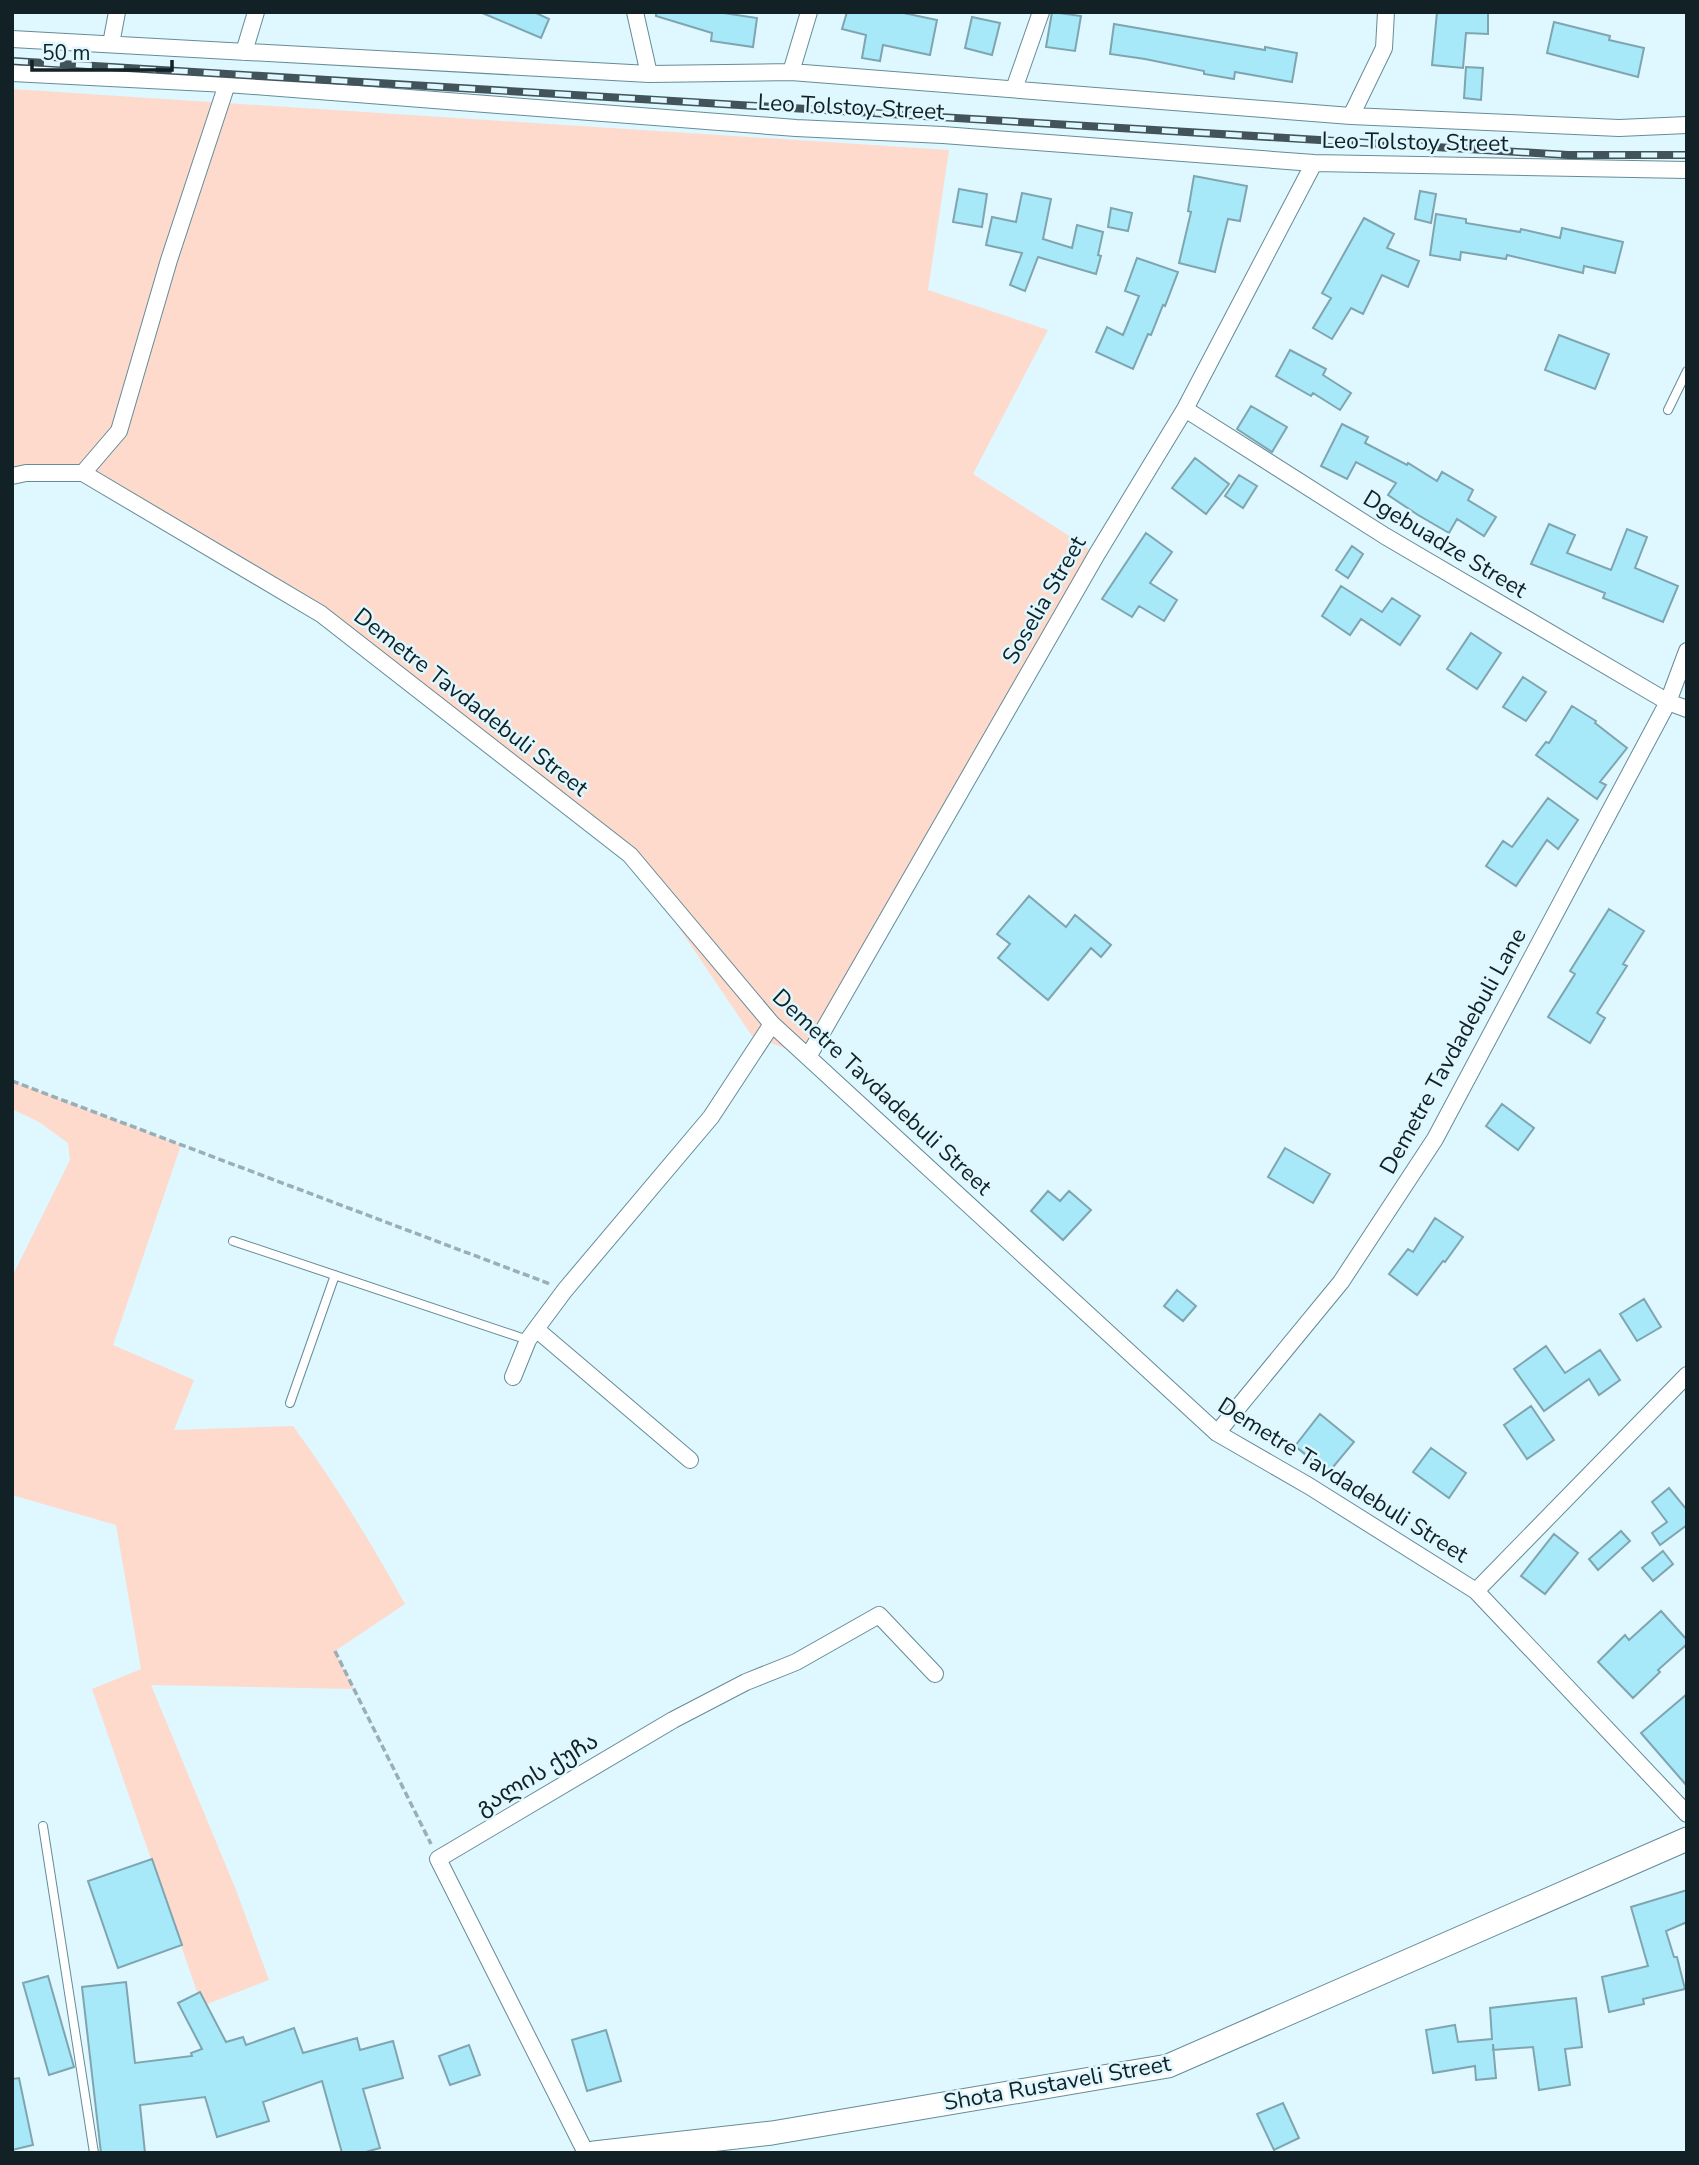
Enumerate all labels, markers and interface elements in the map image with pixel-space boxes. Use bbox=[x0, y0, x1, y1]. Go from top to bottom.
scale bar bbox=[32, 28, 172, 72]
text: 50 m bbox=[42, 39, 91, 67]
street label: Leo Tolstoy Street bbox=[757, 87, 946, 127]
street label: Leo Tolstoy Street bbox=[1321, 125, 1510, 159]
street label: Dgebuadze Street bbox=[1357, 483, 1534, 606]
street label: Soselia Street bbox=[995, 529, 1094, 670]
street label: Demetre Tavdadebuli Street bbox=[347, 601, 595, 804]
street label: Demetre Tavdadebuli Lane bbox=[1372, 922, 1534, 1180]
street label: Demetre Tavdadebuli Street bbox=[765, 982, 999, 1203]
street label: Demetre Tavdadebuli Street bbox=[1212, 1390, 1475, 1570]
street label: გალის ქუჩა bbox=[470, 1725, 604, 1823]
street label: Shota Rustaveli Street bbox=[941, 2048, 1174, 2118]

